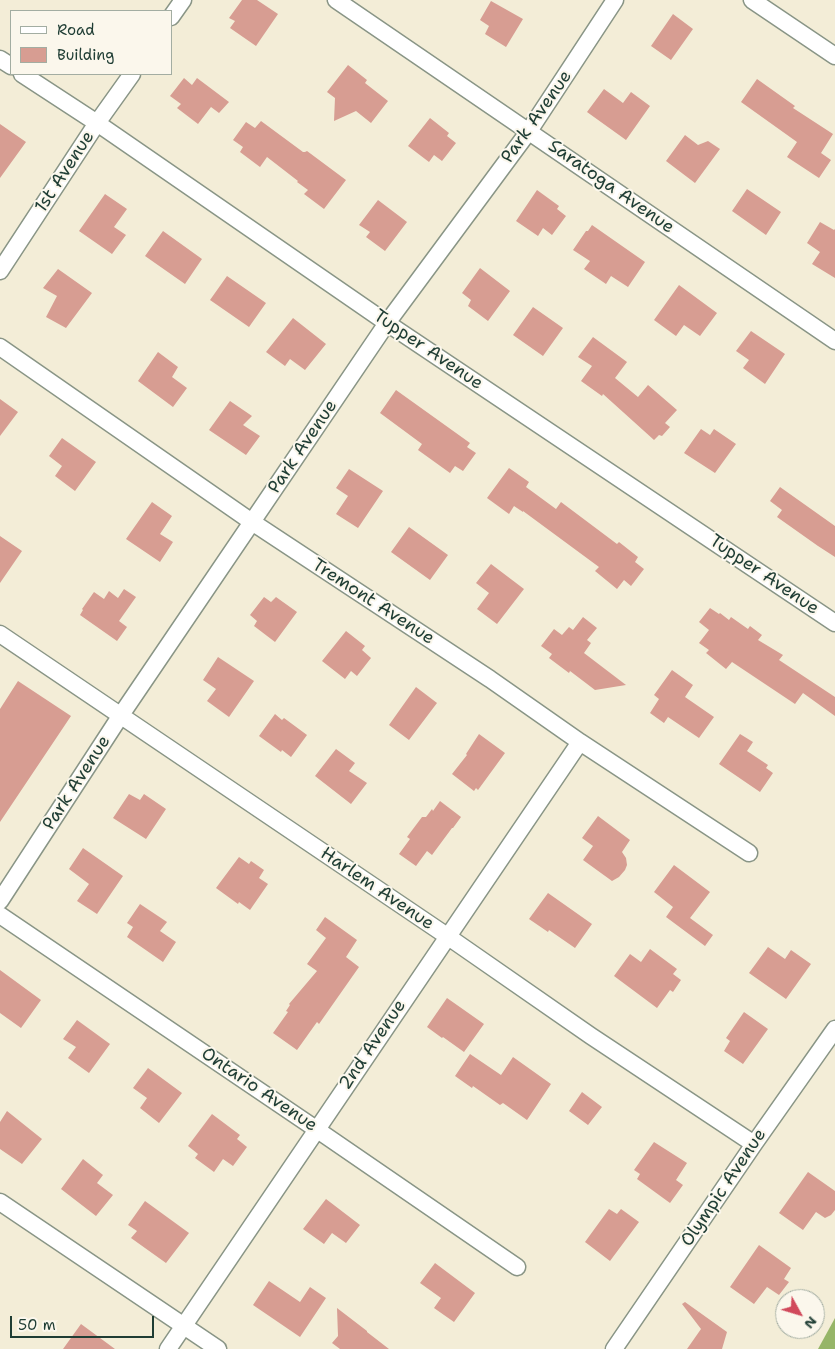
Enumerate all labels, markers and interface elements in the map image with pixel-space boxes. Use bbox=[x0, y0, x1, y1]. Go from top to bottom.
legend bbox=[10, 10, 172, 75]
text: Road bbox=[57, 20, 95, 40]
text: Building bbox=[57, 45, 114, 65]
street label: Park Avenue bbox=[497, 66, 577, 168]
street label: 1st Avenue bbox=[31, 127, 99, 217]
street label: Saratoga Avenue bbox=[544, 135, 678, 239]
street label: Tupper Avenue bbox=[369, 305, 487, 395]
street label: Park Avenue bbox=[264, 396, 342, 498]
street label: Tupper Avenue bbox=[705, 530, 823, 620]
street label: Tremont Avenue bbox=[308, 554, 438, 650]
street label: Park Avenue bbox=[38, 732, 116, 834]
street label: Harlem Avenue bbox=[316, 843, 438, 935]
street label: 2nd Avenue bbox=[335, 996, 411, 1094]
street label: Ontario Avenue bbox=[197, 1043, 321, 1137]
street label: Olympic Avenue bbox=[677, 1125, 771, 1251]
north arrow bbox=[775, 1289, 825, 1339]
scale bar bbox=[12, 1306, 156, 1338]
text: N bbox=[800, 1313, 821, 1333]
text: 50 m bbox=[18, 1315, 56, 1335]

